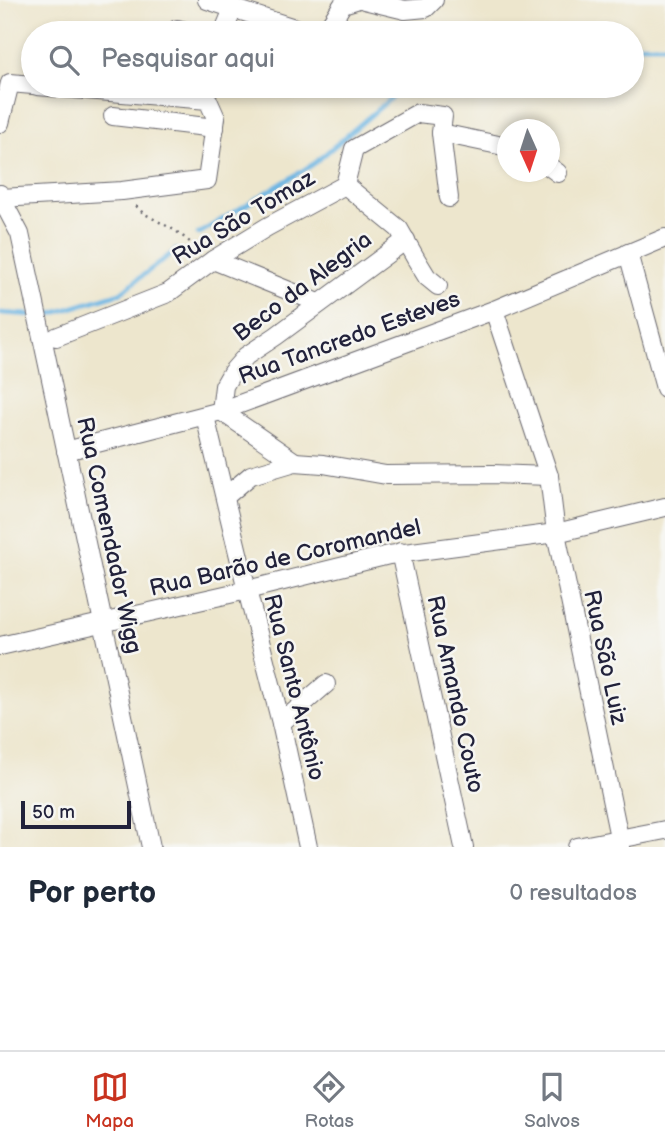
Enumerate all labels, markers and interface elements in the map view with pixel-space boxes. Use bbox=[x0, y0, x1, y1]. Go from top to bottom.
search box bbox=[21, 21, 644, 98]
icon: search bbox=[45, 41, 83, 79]
text: Pesquisar aqui bbox=[101, 44, 275, 75]
north arrow bbox=[497, 119, 560, 182]
street label: Rua São Tomaz bbox=[167, 164, 321, 271]
street label: Beco da Alegria bbox=[228, 226, 377, 348]
street label: Rua Tancredo Esteves bbox=[235, 285, 464, 391]
street label: Rua Comendador Wigg bbox=[70, 414, 148, 656]
street label: Rua Barão de Coromandel bbox=[147, 513, 424, 603]
street label: Rua São Luiz bbox=[577, 587, 633, 728]
street label: Rua Santo Antônio bbox=[257, 591, 331, 783]
street label: Rua Amando Couto bbox=[420, 593, 490, 796]
scale bar bbox=[21, 798, 131, 830]
text: 50 m bbox=[32, 801, 75, 824]
text: Por perto bbox=[28, 875, 156, 911]
text: 0 resultados bbox=[509, 879, 637, 907]
tab: Mapa bbox=[85, 1068, 134, 1133]
tab: Rotas bbox=[304, 1068, 354, 1133]
tab: Salvos bbox=[524, 1068, 580, 1133]

